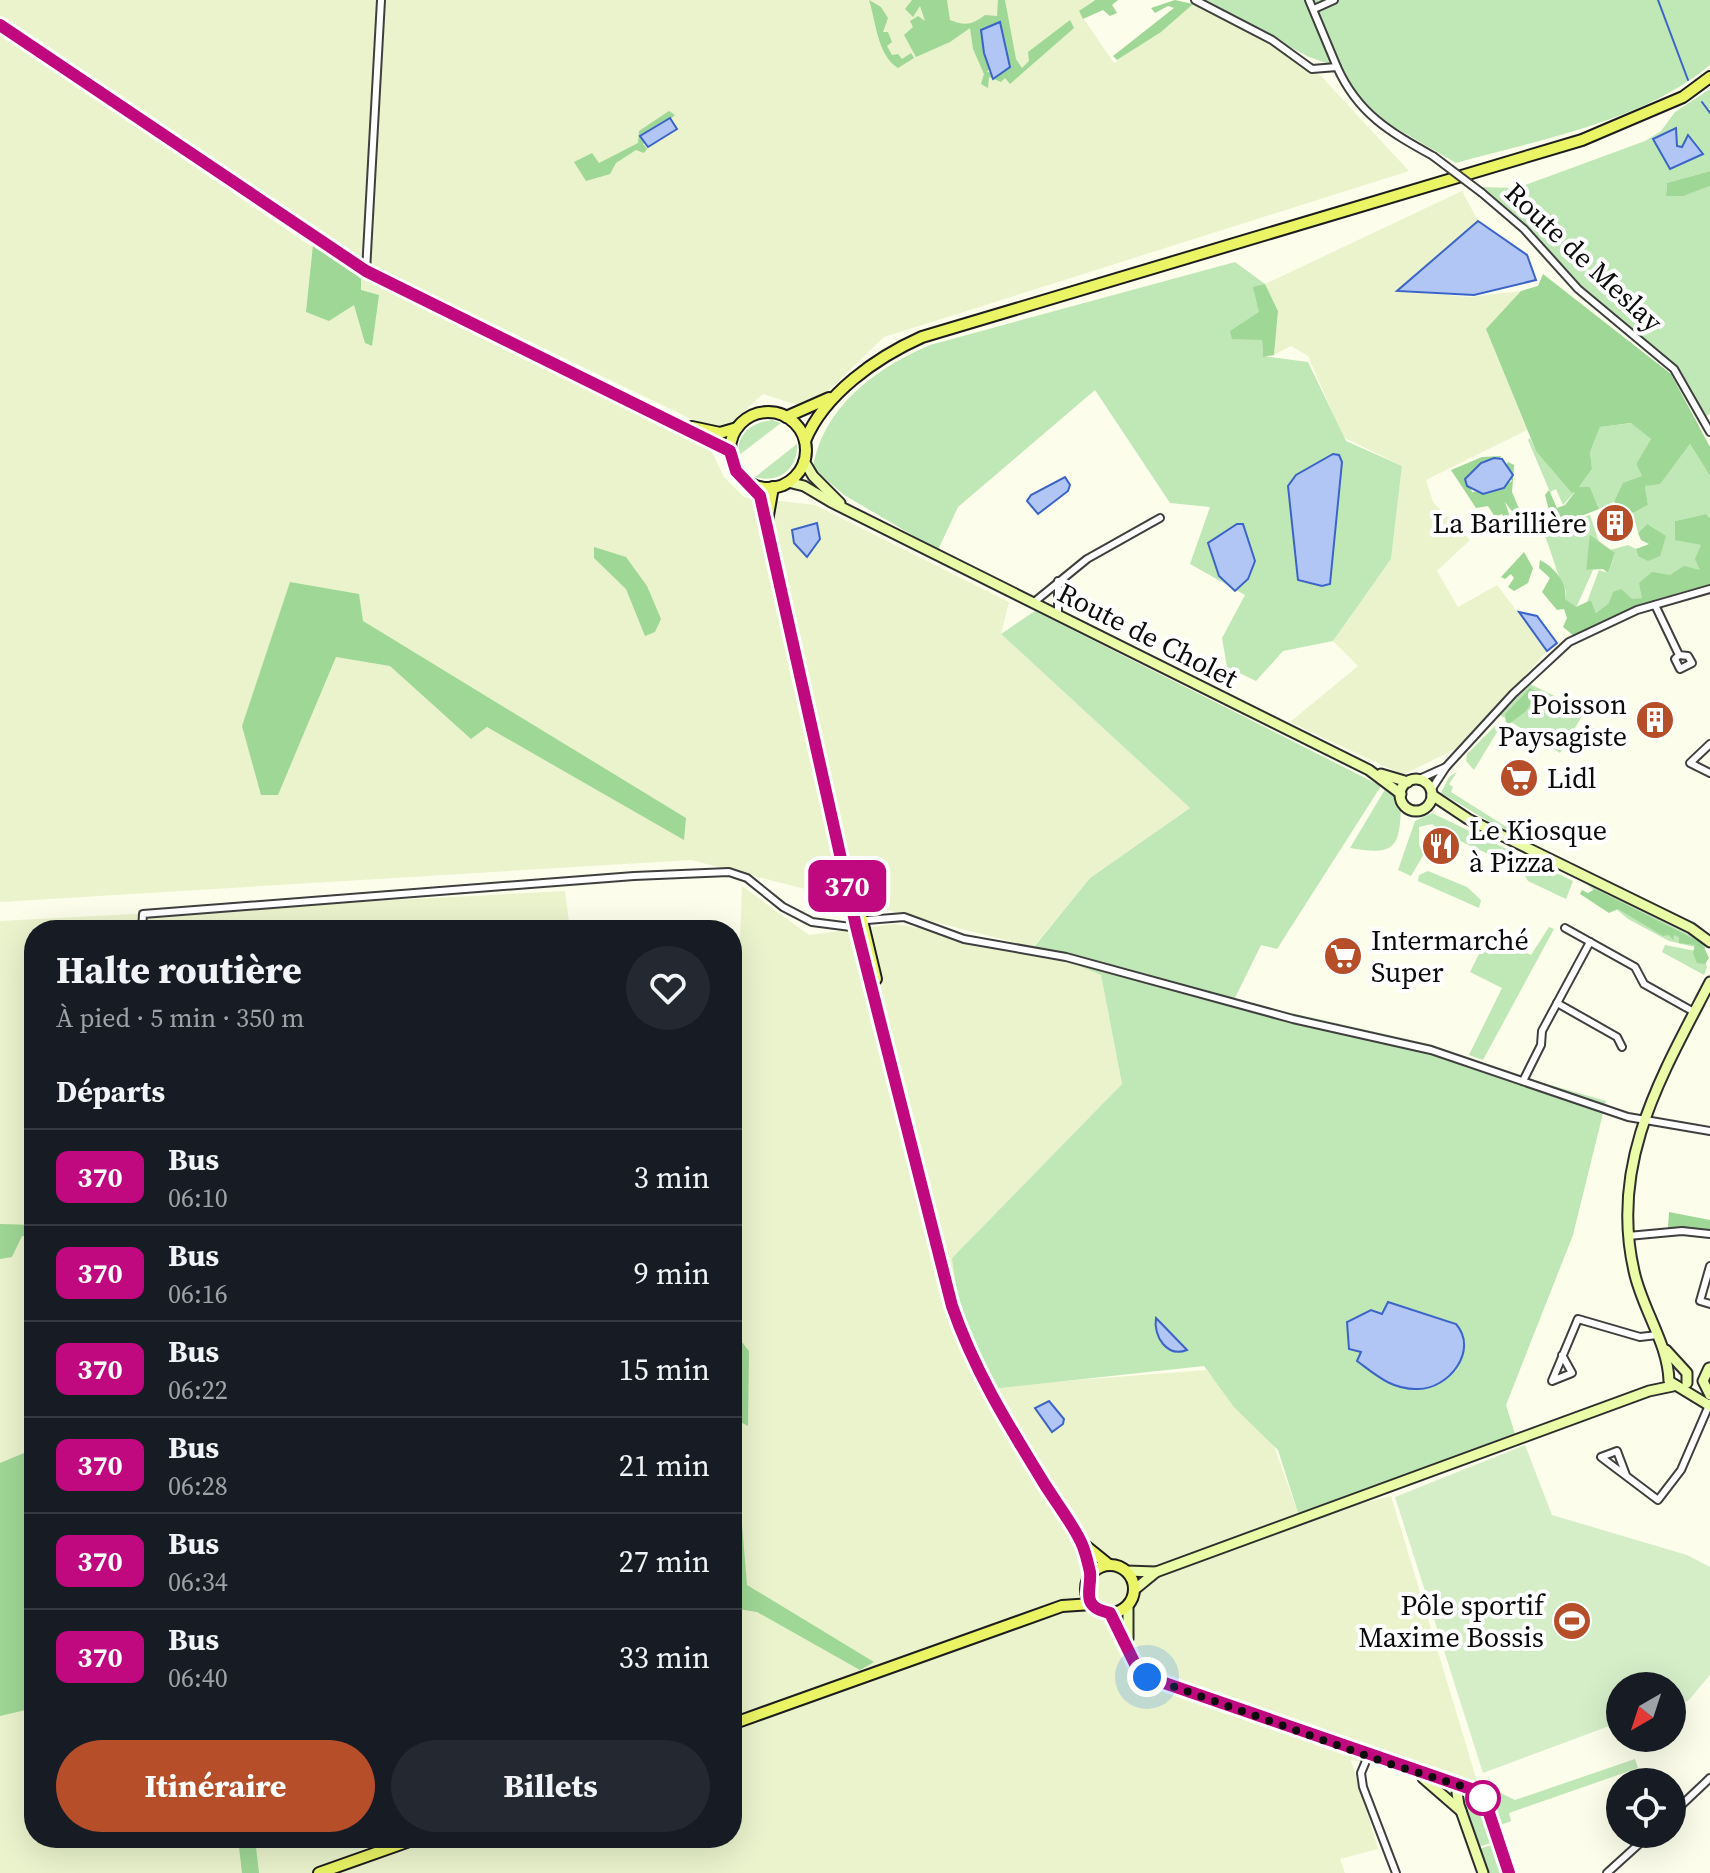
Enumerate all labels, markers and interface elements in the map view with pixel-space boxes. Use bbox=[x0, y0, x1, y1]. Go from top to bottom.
street label: Route de Meslay bbox=[1497, 174, 1672, 341]
building icon: La Barillière bbox=[1594, 502, 1636, 544]
place label: La Barillière bbox=[1432, 504, 1587, 542]
street label: Route de Cholet bbox=[1051, 573, 1245, 697]
place label: Poisson Paysagiste bbox=[1498, 685, 1627, 755]
building icon: Poisson Paysagiste bbox=[1634, 699, 1676, 741]
supermarket icon: Lidl bbox=[1498, 757, 1540, 799]
place label: Lidl bbox=[1547, 759, 1596, 797]
place label: Le Kiosque à Pizza bbox=[1469, 811, 1607, 881]
restaurant icon: Le Kiosque à Pizza bbox=[1420, 825, 1462, 867]
line badge: 370 bbox=[801, 860, 893, 912]
text: 370 bbox=[824, 867, 870, 905]
place label: Intermarché Super bbox=[1371, 921, 1529, 991]
supermarket icon: Intermarché Super bbox=[1322, 935, 1364, 977]
text: Halte routière bbox=[56, 944, 302, 996]
button: heart bbox=[626, 946, 710, 1030]
text: À pied · 5 min · 350 m bbox=[56, 1000, 305, 1036]
text: Départs bbox=[56, 1071, 165, 1112]
text: Bus bbox=[168, 1139, 219, 1180]
text: 3 min bbox=[634, 1157, 710, 1198]
text: 370 bbox=[77, 1158, 123, 1196]
text: 06:10 bbox=[168, 1180, 228, 1216]
text: Bus bbox=[168, 1235, 219, 1276]
text: 9 min bbox=[634, 1253, 710, 1294]
text: 370 bbox=[77, 1254, 123, 1292]
text: 06:16 bbox=[168, 1276, 228, 1312]
text: Bus bbox=[168, 1331, 219, 1372]
text: 15 min bbox=[619, 1349, 710, 1390]
text: 370 bbox=[77, 1350, 123, 1388]
text: 06:22 bbox=[168, 1372, 228, 1408]
text: Bus bbox=[168, 1427, 219, 1468]
text: 21 min bbox=[619, 1445, 710, 1486]
text: 370 bbox=[77, 1446, 123, 1484]
text: 06:28 bbox=[168, 1468, 228, 1504]
text: Bus bbox=[168, 1523, 219, 1564]
text: 27 min bbox=[619, 1541, 710, 1582]
text: 370 bbox=[77, 1542, 123, 1580]
text: 06:34 bbox=[168, 1564, 228, 1600]
place label: Pôle sportif Maxime Bossis bbox=[1358, 1586, 1546, 1656]
sports icon: Pôle sportif Maxime Bossis bbox=[1551, 1600, 1593, 1642]
text: Bus bbox=[168, 1619, 219, 1660]
text: 33 min bbox=[619, 1637, 710, 1678]
text: 370 bbox=[77, 1638, 123, 1676]
your location bbox=[1127, 1657, 1167, 1697]
text: 06:40 bbox=[168, 1660, 228, 1696]
north arrow bbox=[1606, 1672, 1686, 1752]
map controls bbox=[1606, 1672, 1686, 1848]
button: Itinéraire bbox=[56, 1740, 375, 1832]
button: Billets bbox=[391, 1740, 710, 1832]
button: locate bbox=[1606, 1768, 1686, 1848]
unlabelled marker bbox=[1466, 1781, 1500, 1815]

